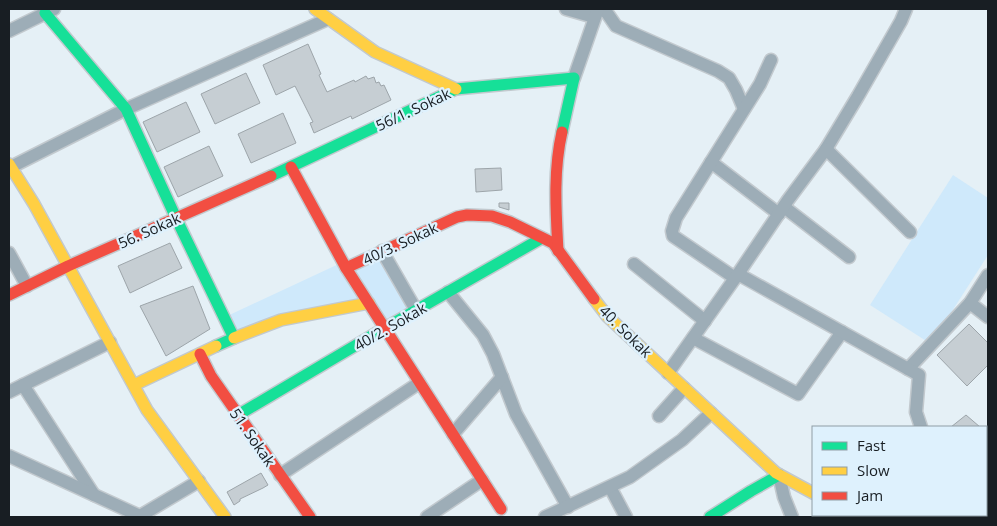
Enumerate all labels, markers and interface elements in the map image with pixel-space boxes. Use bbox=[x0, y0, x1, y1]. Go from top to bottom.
street label: 56/1. Sokak bbox=[372, 83, 454, 135]
street label: 56. Sokak bbox=[115, 207, 183, 253]
street label: 40/3. Sokak bbox=[359, 217, 441, 269]
street label: 40/2. Sokak bbox=[350, 297, 430, 355]
street label: 40. Sokak bbox=[595, 300, 657, 362]
street label: 51. Sokak bbox=[226, 404, 280, 470]
legend bbox=[812, 426, 987, 516]
text: Fast bbox=[857, 435, 886, 455]
text: Slow bbox=[857, 460, 890, 480]
text: Jam bbox=[855, 485, 883, 505]

